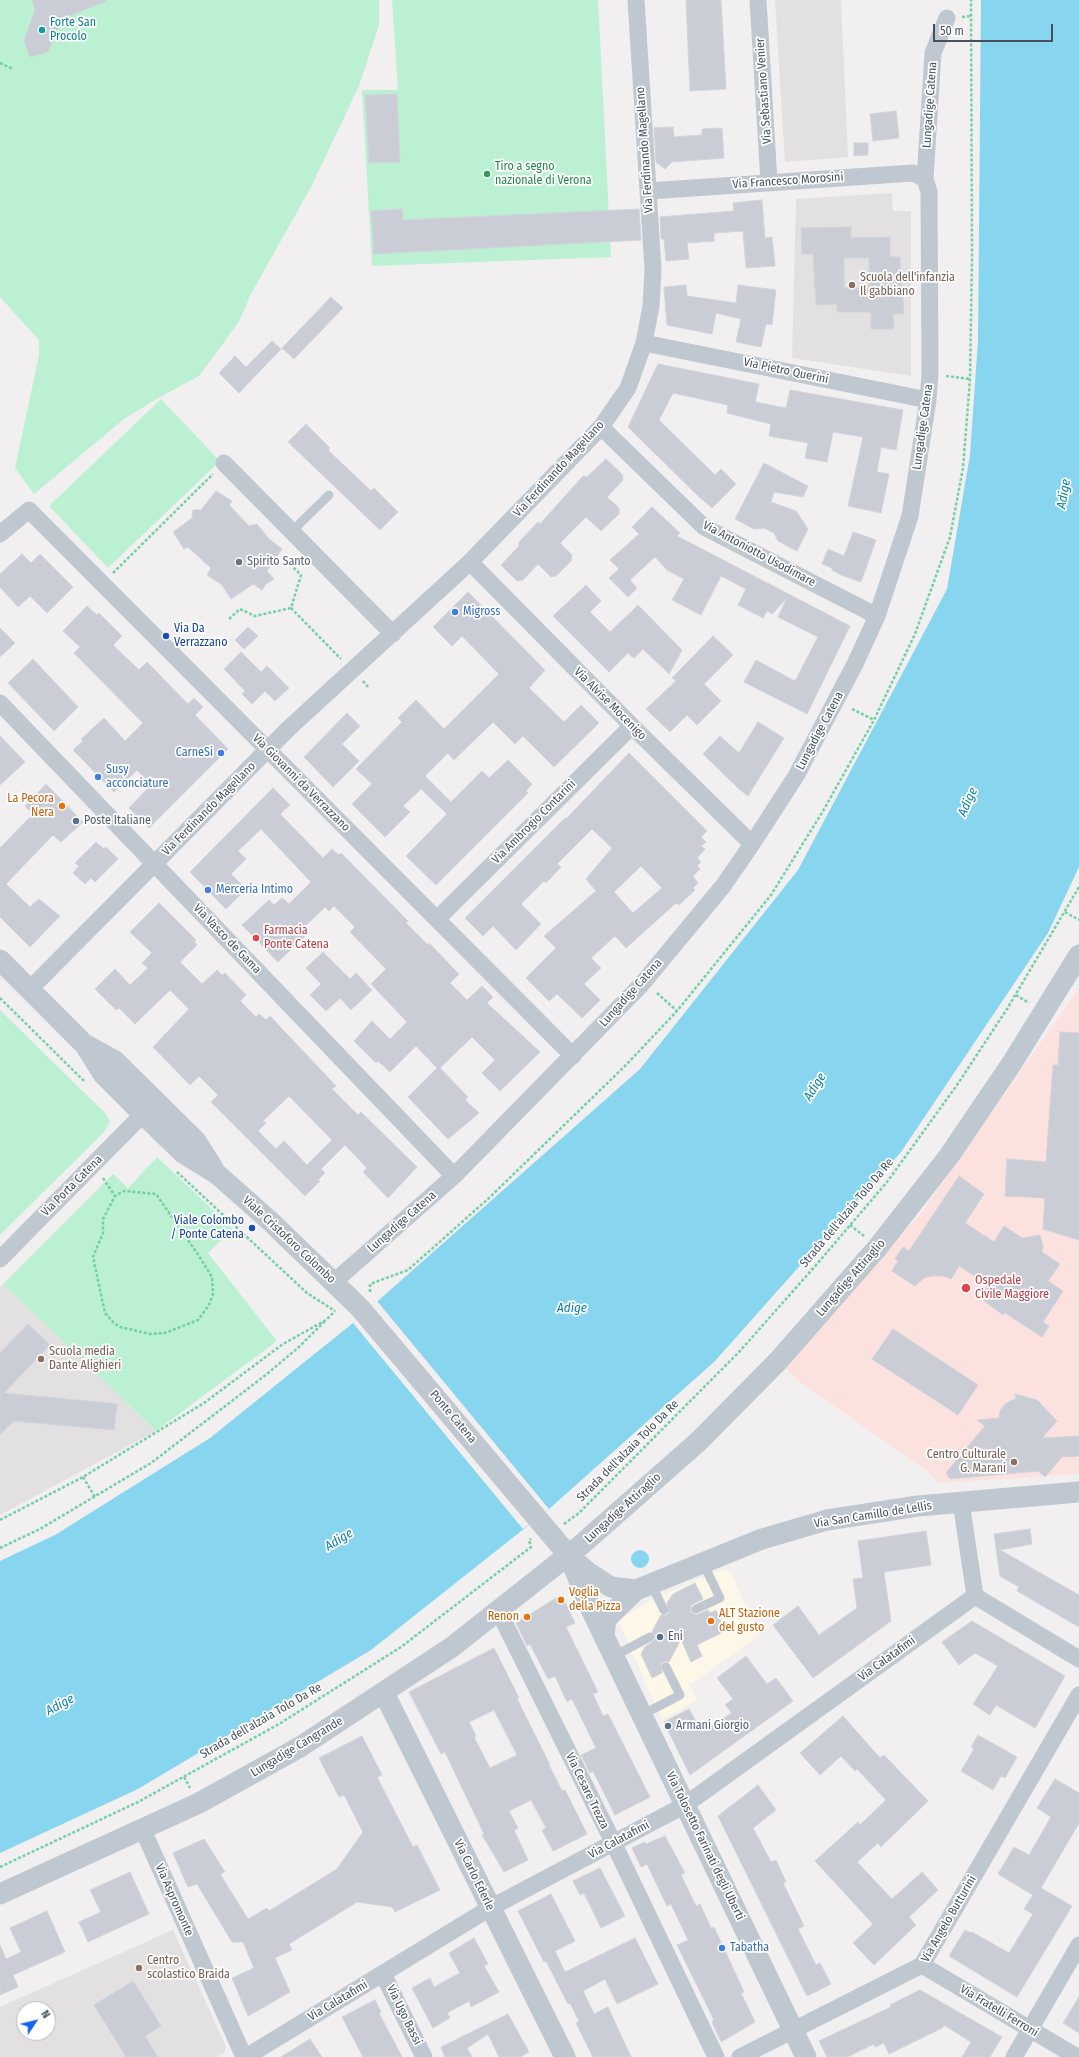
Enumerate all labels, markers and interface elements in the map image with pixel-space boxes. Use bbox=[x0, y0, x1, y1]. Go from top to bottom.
place label: Forte San Procolo bbox=[50, 16, 96, 44]
scale bar bbox=[935, 16, 1055, 42]
text: 50 m bbox=[940, 24, 964, 38]
marker: Forte San Procolo bbox=[37, 25, 47, 35]
street label: Via Sebastiano Venier bbox=[753, 37, 775, 145]
street label: Lungadige Catena bbox=[920, 61, 940, 149]
street label: Via Ferdinando Magellano bbox=[633, 86, 657, 214]
place label: Tiro a segno nazionale di Verona bbox=[495, 160, 592, 188]
marker: Tiro a segno nazionale di Verona bbox=[482, 169, 492, 179]
street label: Via Francesco Morosini bbox=[732, 170, 844, 192]
place label: Scuola dell'infanzia Il gabbiano bbox=[860, 271, 955, 299]
marker: Scuola dell'infanzia Il gabbiano bbox=[847, 280, 857, 290]
street label: Via Pietro Querini bbox=[742, 355, 830, 387]
street label: Lungadige Catena bbox=[910, 383, 936, 471]
street label: Via Ferdinando Magellano bbox=[511, 418, 607, 520]
water label: Adige bbox=[1054, 478, 1074, 510]
street label: Via Antoniotto Usodimare bbox=[700, 518, 818, 590]
place label: Spirito Santo bbox=[247, 555, 311, 569]
marker: Spirito Santo bbox=[234, 557, 244, 567]
place label: Migross bbox=[463, 605, 500, 619]
marker: Migross bbox=[450, 607, 460, 617]
place label: Via Da Verrazzano bbox=[174, 622, 227, 650]
marker: Via Da Verrazzano bbox=[161, 631, 171, 641]
street label: Via Alvise Mocenigo bbox=[571, 665, 649, 743]
street label: Lungadige Catena bbox=[793, 689, 847, 773]
street label: Via Giovanni da Verrazzano bbox=[249, 731, 353, 835]
place label: CarneSi bbox=[176, 746, 213, 760]
marker: CarneSi bbox=[216, 748, 226, 758]
street label: Via Ferdinando Magellano bbox=[159, 759, 259, 859]
place label: Susy acconciature bbox=[106, 763, 168, 791]
marker: Susy acconciature bbox=[93, 772, 103, 782]
street label: Via Ambrogio Contarini bbox=[489, 777, 579, 867]
water label: Adige bbox=[955, 785, 981, 819]
place label: La Pecora Nera bbox=[7, 792, 54, 820]
marker: La Pecora Nera bbox=[57, 801, 67, 811]
place label: Poste Italiane bbox=[84, 814, 151, 828]
marker: Poste Italiane bbox=[71, 816, 81, 826]
place label: Merceria Intimo bbox=[216, 883, 293, 897]
marker: Merceria Intimo bbox=[203, 885, 213, 895]
street label: Via Vasco de Gama bbox=[190, 901, 264, 977]
place label: Farmacia Ponte Catena bbox=[264, 924, 329, 952]
marker: Farmacia Ponte Catena bbox=[251, 933, 261, 943]
street label: Lungadige Catena bbox=[597, 956, 665, 1030]
water label: Adige bbox=[800, 1070, 830, 1104]
street label: Via Porta Catena bbox=[38, 1152, 106, 1220]
street label: Strada dell'alzaia Tolo Da Re bbox=[797, 1156, 897, 1270]
street label: Lungadige Catena bbox=[365, 1188, 439, 1256]
street label: Viale Cristoforo Colombo bbox=[240, 1193, 338, 1287]
place label: Viale Colombo / Ponte Catena bbox=[171, 1214, 244, 1242]
marker: Viale Colombo / Ponte Catena bbox=[247, 1223, 257, 1233]
street label: Lungadige Attiraglio bbox=[814, 1236, 888, 1320]
place label: Ospedale Civile Maggiore bbox=[975, 1274, 1049, 1302]
marker: Ospedale Civile Maggiore bbox=[960, 1282, 972, 1294]
water label: Adige bbox=[557, 1300, 587, 1316]
place label: Scuola media Dante Alighieri bbox=[49, 1345, 121, 1373]
marker: Scuola media Dante Alighieri bbox=[36, 1354, 46, 1364]
street label: Ponte Catena bbox=[427, 1388, 479, 1446]
street label: Strada dell'alzaia Tolo Da Re bbox=[574, 1397, 682, 1505]
place label: Centro Culturale G. Marani bbox=[927, 1448, 1006, 1476]
marker: Centro Culturale G. Marani bbox=[1009, 1457, 1019, 1467]
street label: Lungadige Attiraglio bbox=[582, 1470, 664, 1546]
street label: Via San Camillo de Lellis bbox=[813, 1499, 933, 1531]
water label: Adige bbox=[322, 1525, 356, 1555]
place label: Voglia della Pizza bbox=[569, 1586, 621, 1614]
marker: Voglia della Pizza bbox=[556, 1595, 566, 1605]
place label: ALT Stazione del gusto bbox=[719, 1607, 780, 1635]
place label: Renon bbox=[488, 1610, 519, 1624]
marker: Renon bbox=[522, 1612, 532, 1622]
marker: ALT Stazione del gusto bbox=[706, 1616, 716, 1626]
place label: Eni bbox=[668, 1630, 683, 1644]
marker: Eni bbox=[655, 1632, 665, 1642]
street label: Via Calatafimi bbox=[856, 1634, 918, 1684]
street label: Strada dell'alzaia Tolo Da Re bbox=[198, 1680, 324, 1762]
water label: Adige bbox=[43, 1691, 77, 1719]
street label: Lungadige Cangrande bbox=[248, 1714, 346, 1780]
place label: Armani Giorgio bbox=[676, 1719, 749, 1733]
marker: Armani Giorgio bbox=[663, 1721, 673, 1731]
street label: Via Cesare Trezza bbox=[562, 1750, 612, 1832]
street label: Via Tolosetto Farinati degli Uberti bbox=[663, 1769, 747, 1923]
street label: Via Calatafimi bbox=[586, 1818, 652, 1862]
street label: Via Carlo Ederle bbox=[451, 1837, 497, 1913]
street label: Via Aspromonte bbox=[152, 1862, 196, 1938]
street label: Via Angelo Butturini bbox=[918, 1873, 980, 1965]
place label: Tabatha bbox=[730, 1941, 769, 1955]
marker: Tabatha bbox=[717, 1943, 727, 1953]
place label: Centro scolastico Braida bbox=[147, 1954, 230, 1982]
marker: Centro scolastico Braida bbox=[134, 1963, 144, 1973]
street label: Via Calatafimi bbox=[306, 1978, 370, 2024]
street label: Via Fratelli Ferroni bbox=[957, 1982, 1041, 2040]
street label: Via Ugo Bassi bbox=[383, 1983, 425, 2047]
north arrow bbox=[16, 2001, 56, 2041]
text: N bbox=[38, 2008, 53, 2021]

